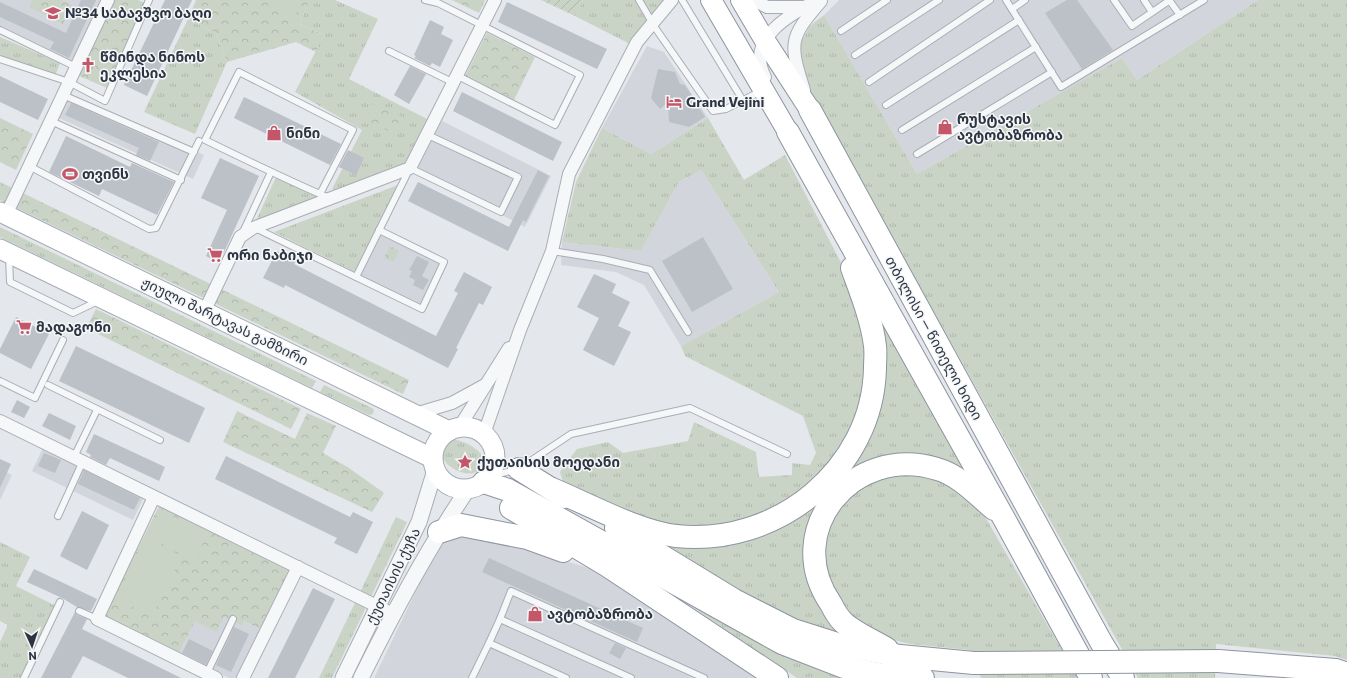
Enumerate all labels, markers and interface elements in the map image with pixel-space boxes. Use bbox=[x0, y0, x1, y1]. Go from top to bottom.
school or university icon: №34 საბავშვო ბაღი bbox=[44, 4, 62, 22]
place label: №34 საბავშვო ბაღი bbox=[65, 4, 212, 22]
place label: წმინდა ნინოს ეკლესია bbox=[100, 48, 205, 82]
church icon: წმინდა ნინოს ეკლესია bbox=[79, 56, 97, 74]
hotel icon: Grand Vejini bbox=[665, 93, 683, 111]
place label: Grand Vejini bbox=[686, 93, 764, 110]
place label: რუსტავის ავტობაზრობა bbox=[957, 110, 1063, 144]
shop icon: რუსტავის ავტობაზრობა bbox=[936, 118, 954, 136]
shop icon: ნინი bbox=[265, 124, 283, 142]
place label: ნინი bbox=[286, 124, 320, 141]
sports icon: თვინს bbox=[61, 165, 79, 183]
place label: თვინს bbox=[82, 165, 129, 183]
supermarket icon: ორი ნაბიჯი bbox=[206, 246, 224, 264]
place label: ორი ნაბიჯი bbox=[227, 246, 313, 264]
street label: თბილისი — წითელი ხიდი bbox=[881, 253, 987, 423]
street label: ჟიული შარტავას გამზირი bbox=[139, 273, 311, 369]
supermarket icon: მადაგონი bbox=[15, 318, 33, 336]
place label: მადაგონი bbox=[36, 318, 111, 336]
place icon: ქუთაისის მოედანი bbox=[456, 453, 474, 471]
place label: ქუთაისის მოედანი bbox=[477, 453, 620, 471]
street label: ქუთაისის ქუჩა bbox=[362, 525, 424, 627]
shop icon: ავტობაზრობა bbox=[526, 605, 544, 623]
place label: ავტობაზრობა bbox=[547, 605, 653, 623]
north arrow bbox=[12, 626, 52, 666]
text: N bbox=[28, 650, 37, 663]

